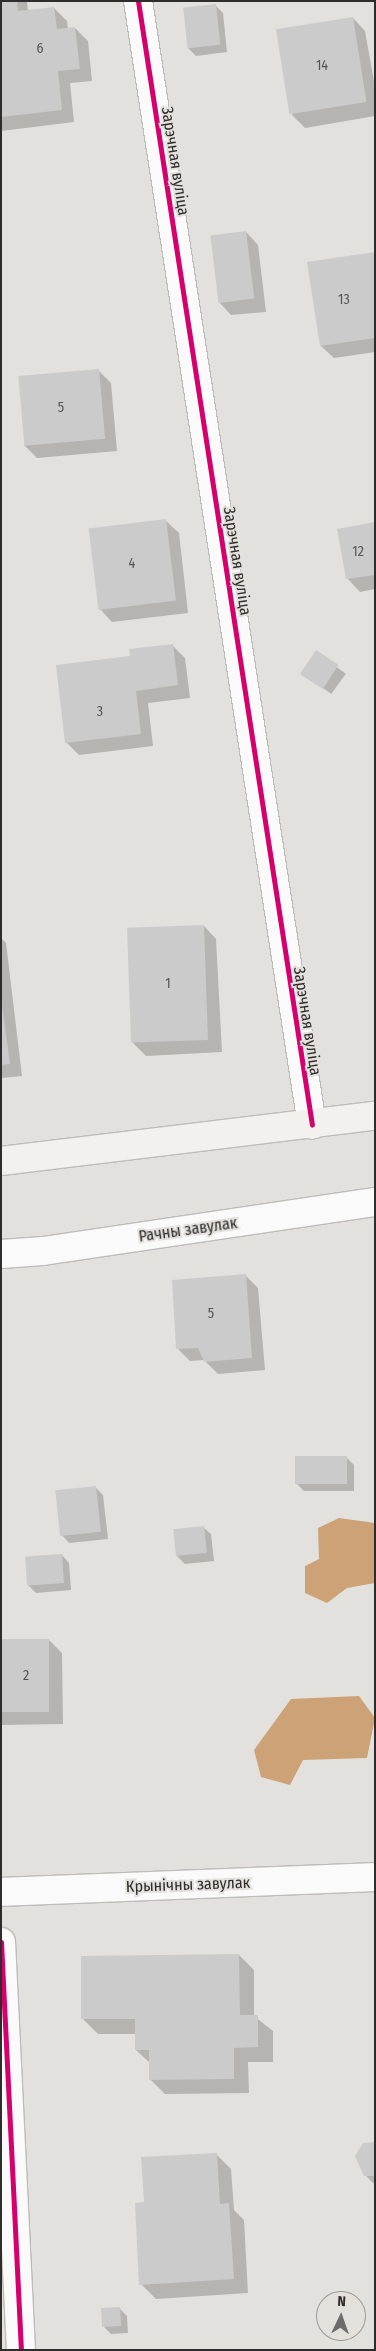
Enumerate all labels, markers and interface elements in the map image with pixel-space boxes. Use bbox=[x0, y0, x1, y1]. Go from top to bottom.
house number: 6 bbox=[37, 41, 43, 57]
house number: 14 bbox=[316, 58, 328, 74]
street label: Зарэчная вуліца bbox=[157, 105, 193, 217]
house number: 13 bbox=[338, 292, 350, 308]
house number: 5 bbox=[58, 400, 64, 416]
street label: Зарэчная вуліца bbox=[219, 505, 255, 617]
house number: 12 bbox=[352, 544, 364, 560]
house number: 4 bbox=[129, 556, 135, 572]
house number: 3 bbox=[97, 704, 103, 720]
street label: Зарэчная вуліца bbox=[289, 965, 325, 1077]
house number: 1 bbox=[165, 976, 171, 992]
street label: Рачны завулак bbox=[137, 1214, 239, 1246]
house number: 5 bbox=[208, 1306, 214, 1322]
house number: 2 bbox=[23, 1668, 29, 1684]
street label: Крынічны завулак bbox=[126, 1873, 250, 1897]
north arrow bbox=[316, 2291, 366, 2341]
text: N bbox=[337, 2293, 346, 2310]

